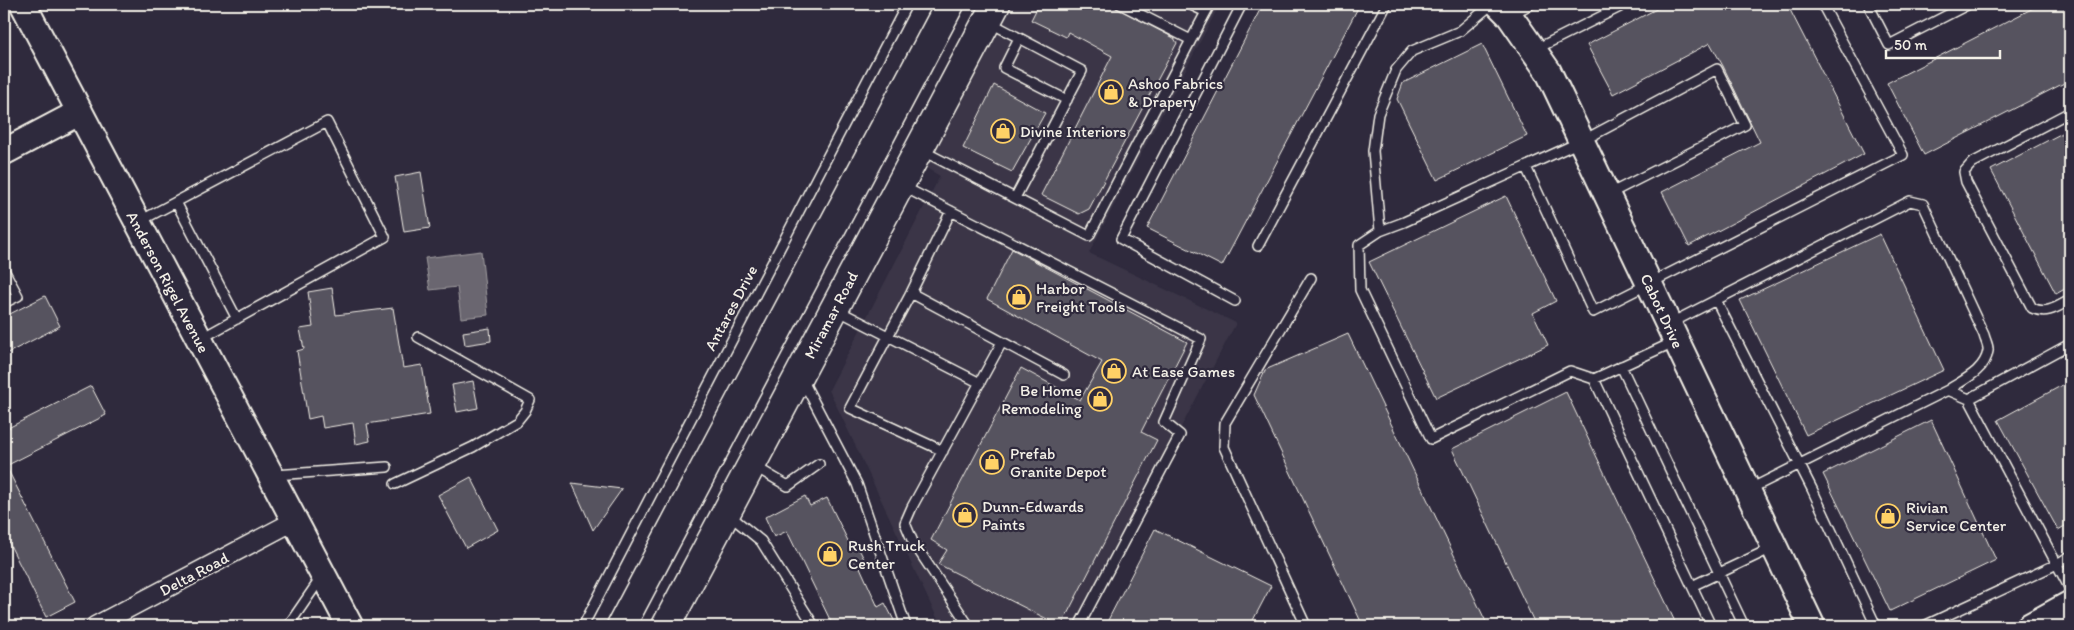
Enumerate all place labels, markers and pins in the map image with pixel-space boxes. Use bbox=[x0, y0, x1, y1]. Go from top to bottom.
place label: Ashoo Fabrics & Drapery bbox=[1128, 74, 1223, 111]
shop icon: Ashoo Fabrics & Drapery bbox=[1098, 79, 1124, 105]
shop icon: Divine Interiors bbox=[990, 118, 1016, 144]
place label: Divine Interiors bbox=[1020, 122, 1126, 141]
place label: Harbor Freight Tools bbox=[1036, 279, 1125, 316]
shop icon: Harbor Freight Tools bbox=[1006, 284, 1032, 310]
shop icon: At Ease Games bbox=[1101, 358, 1127, 384]
place label: At Ease Games bbox=[1132, 362, 1235, 381]
place label: Be Home Remodeling bbox=[1001, 381, 1083, 418]
shop icon: Be Home Remodeling bbox=[1087, 386, 1113, 412]
place label: Prefab Granite Depot bbox=[1010, 444, 1106, 481]
shop icon: Prefab Granite Depot bbox=[979, 449, 1005, 475]
place label: Dunn-Edwards Paints bbox=[982, 497, 1084, 534]
place label: Rivian Service Center bbox=[1906, 498, 2007, 535]
shop icon: Dunn-Edwards Paints bbox=[952, 502, 978, 528]
shop icon: Rivian Service Center bbox=[1875, 503, 1901, 529]
place label: Rush Truck Center bbox=[848, 536, 925, 573]
shop icon: Rush Truck Center bbox=[817, 541, 843, 567]

